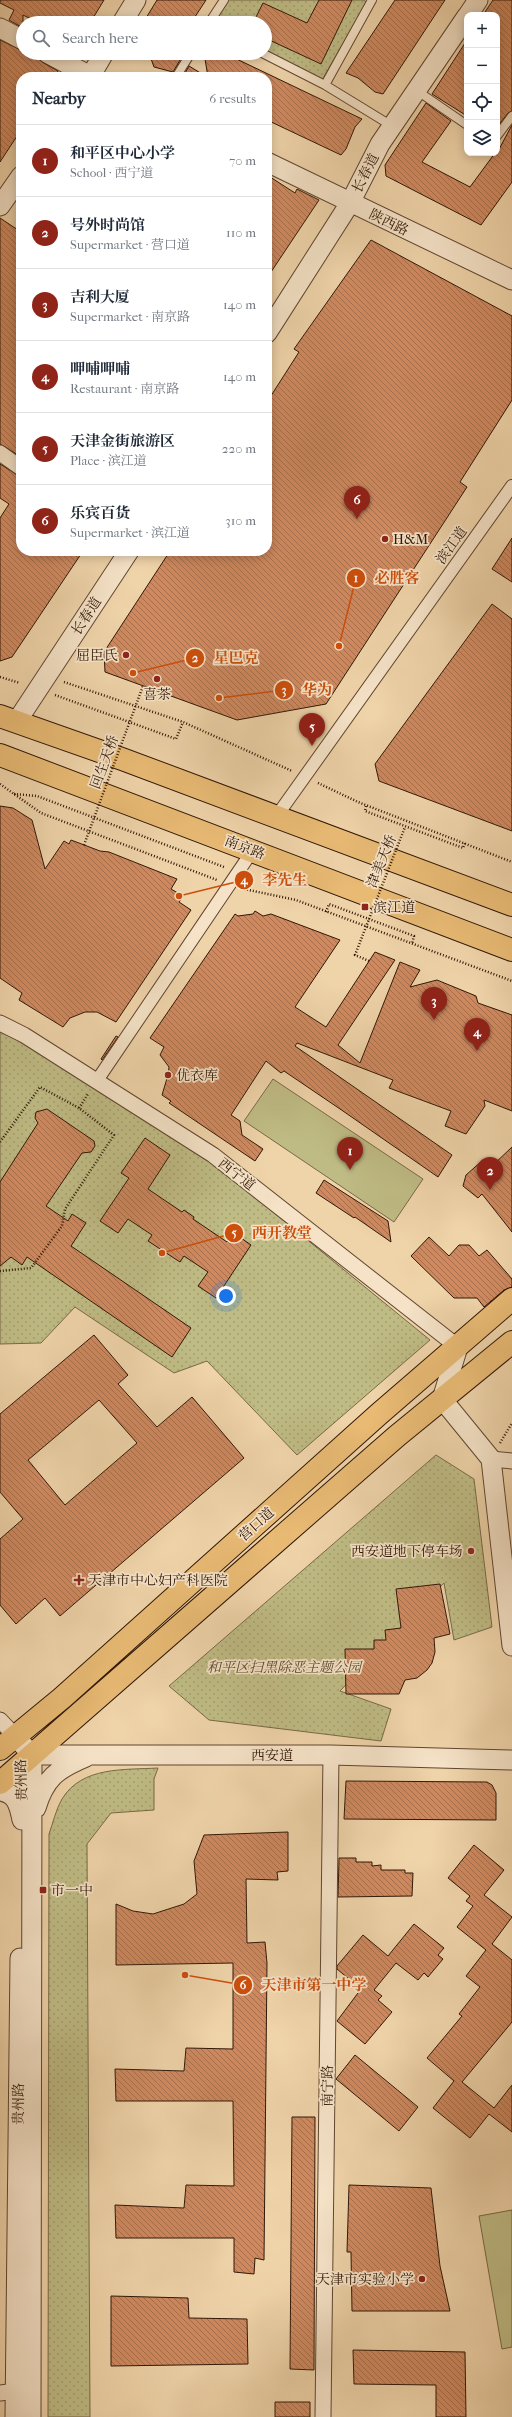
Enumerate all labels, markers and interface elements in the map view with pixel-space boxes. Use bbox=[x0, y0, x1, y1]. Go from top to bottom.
map controls bbox=[464, 12, 500, 156]
button: + bbox=[464, 12, 500, 48]
search box bbox=[16, 16, 272, 60]
icon: search bbox=[30, 27, 52, 49]
text: Search here bbox=[62, 29, 138, 47]
button: − bbox=[464, 48, 500, 84]
button: locate bbox=[464, 84, 500, 120]
text: Nearby bbox=[32, 88, 86, 108]
text: 6 results bbox=[209, 91, 256, 106]
button: layers bbox=[464, 120, 500, 156]
text: 和平区中心小学 bbox=[70, 144, 175, 162]
street label: 长春道 bbox=[348, 151, 383, 196]
text: 1 bbox=[43, 153, 47, 168]
text: 70 m bbox=[229, 153, 256, 168]
text: School · 西宁道 bbox=[70, 165, 154, 180]
street label: 陕西路 bbox=[366, 206, 411, 239]
text: 号外时尚馆 bbox=[70, 216, 145, 234]
text: 2 bbox=[42, 225, 48, 240]
text: 110 m bbox=[226, 225, 256, 240]
text: Supermarket · 营口道 bbox=[70, 237, 190, 252]
text: 吉利大厦 bbox=[70, 288, 130, 306]
text: 3 bbox=[42, 297, 48, 312]
text: 140 m bbox=[223, 297, 256, 312]
text: Supermarket · 南京路 bbox=[70, 309, 190, 324]
text: 呷哺呷哺 bbox=[70, 360, 130, 378]
text: 4 bbox=[41, 369, 49, 384]
text: 140 m bbox=[223, 369, 256, 384]
text: Restaurant · 南京路 bbox=[70, 381, 179, 396]
text: 天津金街旅游区 bbox=[70, 432, 175, 450]
text: 5 bbox=[42, 441, 48, 456]
text: 220 m bbox=[222, 441, 256, 456]
text: Place · 滨江道 bbox=[70, 453, 147, 468]
pin: 6 bbox=[344, 486, 370, 519]
text: 乐宾百货 bbox=[70, 504, 130, 522]
text: 6 bbox=[41, 513, 49, 528]
text: 310 m bbox=[225, 513, 256, 528]
street label: 滨江道 bbox=[432, 523, 471, 567]
text: Supermarket · 滨江道 bbox=[70, 525, 190, 540]
place label: H&M bbox=[393, 531, 429, 548]
marker: H&M bbox=[380, 534, 390, 544]
callout: 必胜客 bbox=[346, 564, 427, 591]
text: 必胜客 bbox=[374, 569, 420, 587]
text: 1 bbox=[354, 571, 358, 585]
street label: 长春道 bbox=[68, 594, 105, 639]
callout: 星巴克 bbox=[185, 645, 266, 672]
place label: 屈臣氏 bbox=[76, 647, 118, 664]
text: 星巴克 bbox=[213, 649, 259, 667]
marker: 屈臣氏 bbox=[121, 650, 131, 660]
text: 2 bbox=[192, 651, 199, 665]
marker: 喜茶 bbox=[152, 674, 162, 684]
callout: 华为 bbox=[274, 676, 340, 703]
text: 华为 bbox=[302, 681, 332, 699]
text: 3 bbox=[282, 683, 287, 698]
place label: 喜茶 bbox=[143, 686, 171, 703]
pin: 5 bbox=[299, 713, 325, 746]
street label: 回生天桥 bbox=[87, 733, 122, 791]
street label: 南京路 bbox=[222, 832, 267, 863]
street label: 津美天桥 bbox=[363, 832, 400, 890]
callout: 李先生 bbox=[234, 867, 315, 894]
text: 李先生 bbox=[262, 871, 308, 889]
text: 4 bbox=[239, 873, 248, 888]
place label: 滨江道 bbox=[373, 899, 415, 916]
marker: 滨江道 bbox=[360, 902, 370, 912]
pin: 3 bbox=[421, 987, 447, 1020]
pin: 4 bbox=[464, 1018, 490, 1051]
place label: 优衣库 bbox=[176, 1067, 218, 1084]
marker: 优衣库 bbox=[163, 1070, 173, 1080]
pin: 1 bbox=[337, 1137, 363, 1170]
street label: 西宁道 bbox=[215, 1155, 258, 1194]
pin: 2 bbox=[477, 1157, 503, 1190]
callout: 西开教堂 bbox=[224, 1219, 320, 1246]
text: 西开教堂 bbox=[252, 1224, 312, 1242]
text: 5 bbox=[231, 1226, 237, 1240]
your location bbox=[216, 1286, 236, 1306]
street label: 营口道 bbox=[235, 1504, 278, 1545]
place label: 西安道地下停车场 bbox=[351, 1543, 463, 1560]
marker: 西安道地下停车场 bbox=[466, 1546, 476, 1556]
place label: 天津市中心妇产科医院 bbox=[88, 1572, 228, 1589]
marker: 天津市中心妇产科医院 bbox=[73, 1574, 85, 1586]
park label: 和平区扫黑除恶主题公园 bbox=[207, 1659, 363, 1676]
street label: 西安道 bbox=[251, 1747, 293, 1764]
street label: 贵州路 bbox=[12, 1759, 31, 1801]
place label: 市一中 bbox=[51, 1882, 93, 1899]
marker: 市一中 bbox=[38, 1885, 48, 1895]
callout: 天津市第一中学 bbox=[233, 1971, 374, 1998]
text: 天津市第一中学 bbox=[261, 1976, 367, 1994]
text: 6 bbox=[240, 1978, 247, 1992]
street label: 南宁路 bbox=[319, 2065, 336, 2107]
street label: 贵州路 bbox=[10, 2083, 27, 2125]
place label: 天津市实验小学 bbox=[316, 2271, 414, 2288]
marker: 天津市实验小学 bbox=[417, 2274, 427, 2284]

